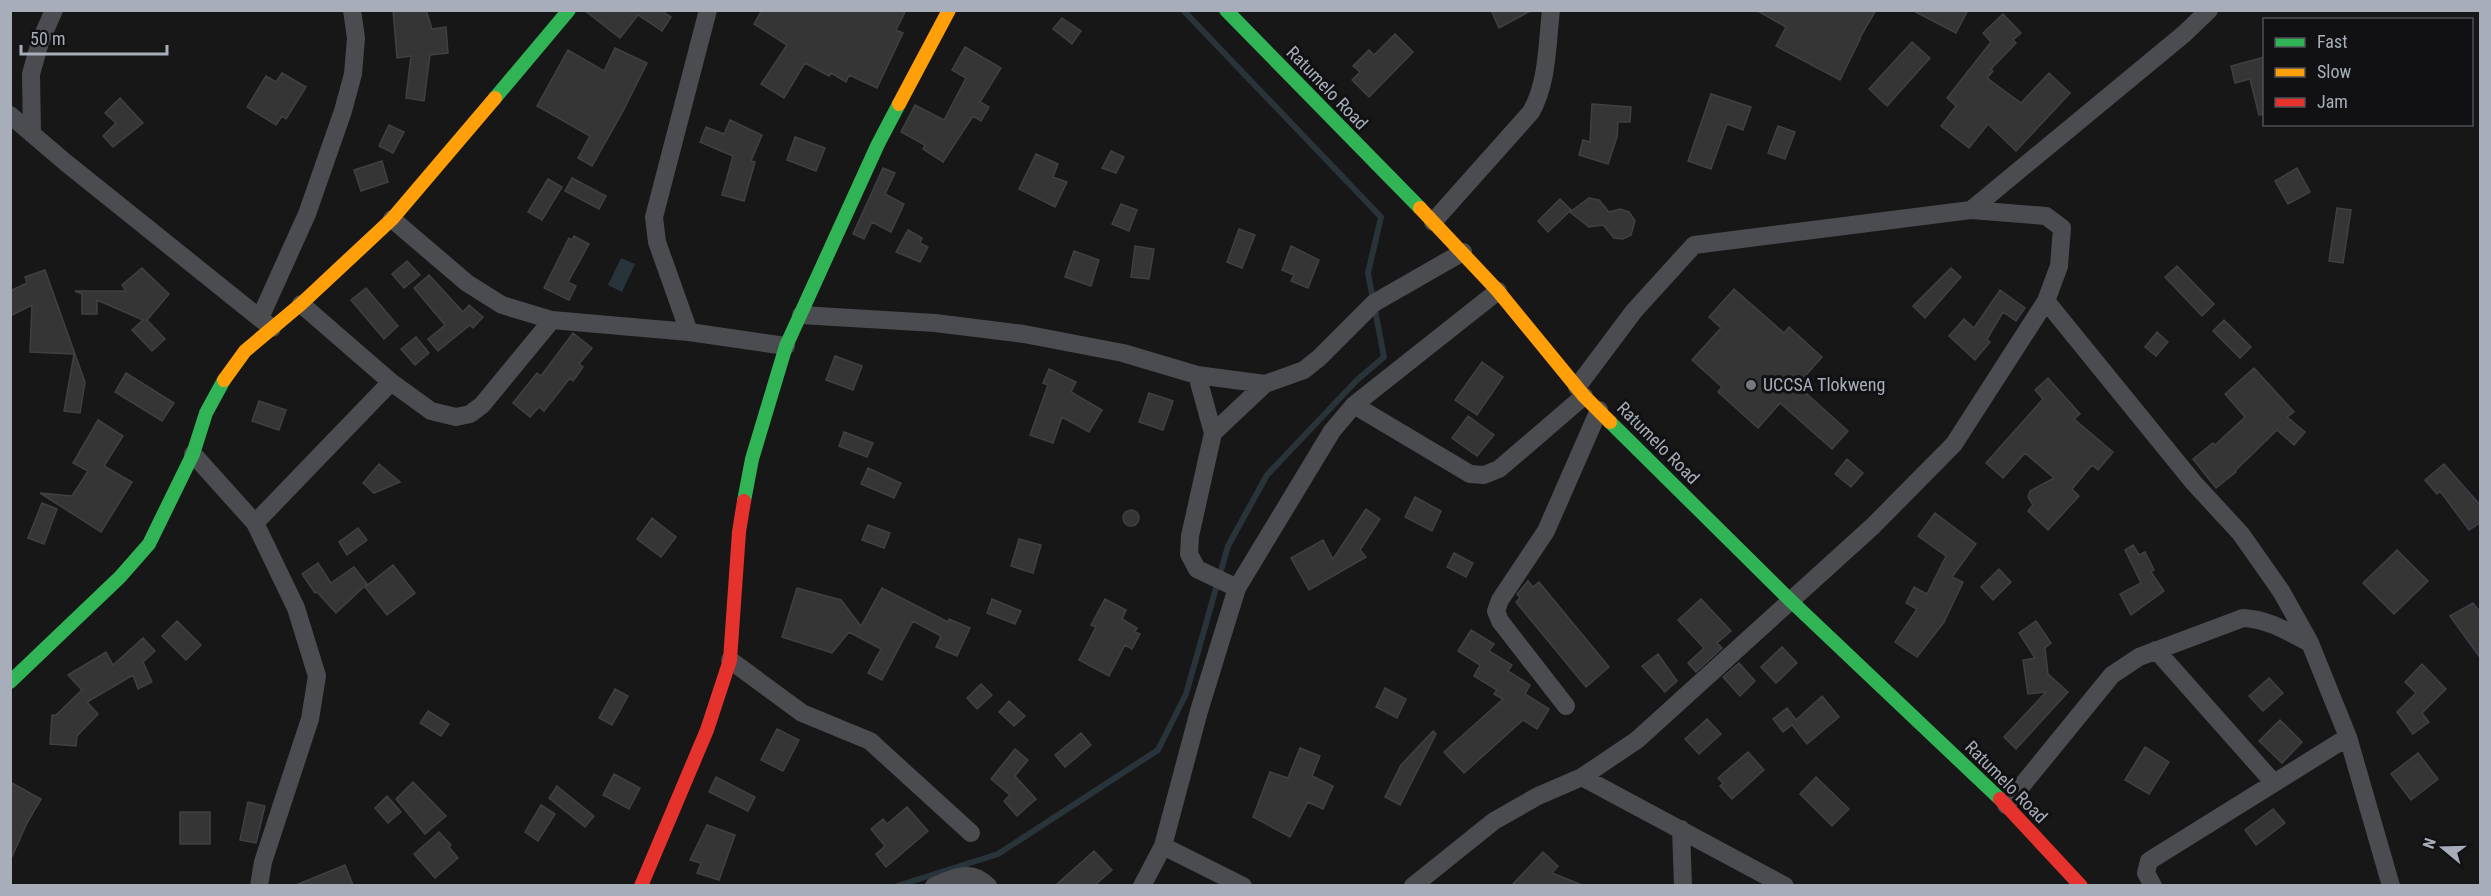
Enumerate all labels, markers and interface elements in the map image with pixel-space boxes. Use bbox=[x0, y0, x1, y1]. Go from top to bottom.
scale bar bbox=[21, 18, 166, 56]
legend bbox=[2263, 18, 2473, 126]
text: 50 m bbox=[30, 28, 65, 49]
text: Fast bbox=[2317, 31, 2348, 52]
street label: Ratumelo Road bbox=[1282, 42, 1372, 134]
text: Slow bbox=[2317, 61, 2352, 82]
text: Jam bbox=[2317, 91, 2348, 112]
place label: UCCSA Tlokweng bbox=[1763, 374, 1885, 395]
marker: UCCSA Tlokweng bbox=[1744, 378, 1758, 392]
street label: Ratumelo Road bbox=[1613, 397, 1704, 488]
street label: Ratumelo Road bbox=[1961, 736, 2052, 827]
north arrow bbox=[2413, 818, 2473, 878]
text: N bbox=[2419, 836, 2440, 851]

